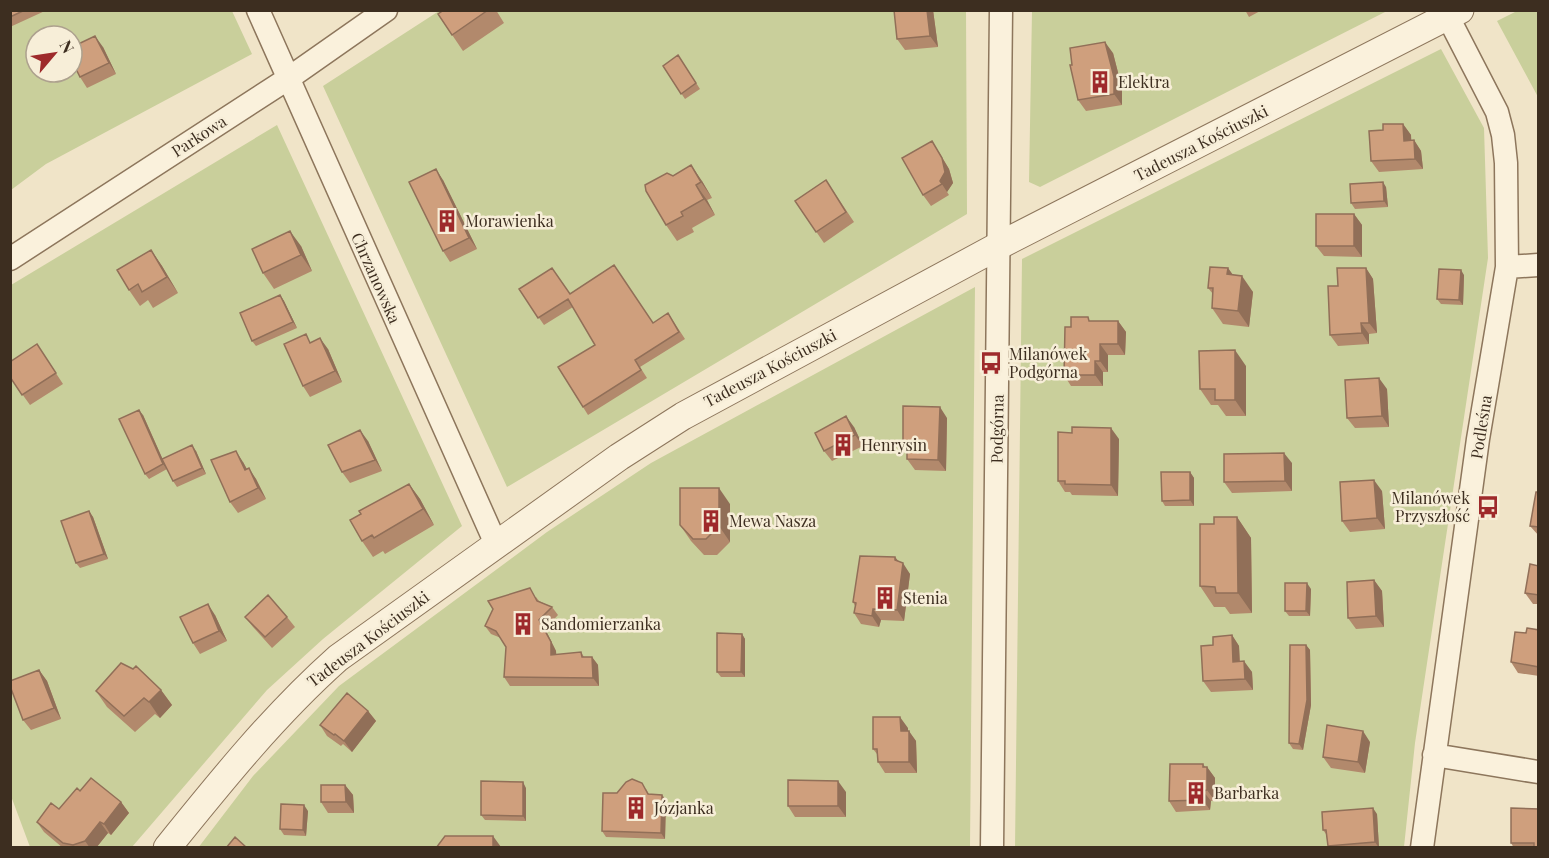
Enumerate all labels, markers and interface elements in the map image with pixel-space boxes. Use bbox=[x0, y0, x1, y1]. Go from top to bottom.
north arrow bbox=[24, 24, 84, 84]
text: N bbox=[56, 36, 80, 57]
building icon: Elektra bbox=[1087, 69, 1113, 95]
place label: Elektra bbox=[1118, 71, 1170, 92]
street label: Tadeusza Kościuszki bbox=[1130, 100, 1271, 185]
street label: Parkowa bbox=[167, 110, 230, 161]
building icon: Morawienka bbox=[434, 208, 460, 234]
place label: Morawienka bbox=[465, 210, 554, 231]
street label: Chrzanowska bbox=[347, 229, 406, 327]
street label: Tadeusza Kościuszki bbox=[700, 324, 840, 411]
place label: Milanówek Podgórna bbox=[1009, 343, 1088, 382]
bus stop icon: Milanówek Podgórna bbox=[978, 350, 1004, 376]
street label: Podleśna bbox=[1465, 393, 1496, 460]
street label: Podgórna bbox=[985, 394, 1008, 464]
building icon: Henrysin bbox=[830, 432, 856, 458]
place label: Henrysin bbox=[861, 434, 927, 455]
place label: Milanówek Przyszłość bbox=[1392, 487, 1470, 526]
bus stop icon: Milanówek Przyszłość bbox=[1475, 494, 1501, 520]
building icon: Mewa Nasza bbox=[698, 508, 724, 534]
place label: Mewa Nasza bbox=[729, 510, 816, 531]
building icon: Stenia bbox=[872, 585, 898, 611]
street label: Tadeusza Kościuszki bbox=[303, 586, 433, 691]
place label: Stenia bbox=[903, 587, 948, 608]
building icon: Sandomierzanka bbox=[510, 611, 536, 637]
place label: Sandomierzanka bbox=[541, 613, 661, 634]
building icon: Barbarka bbox=[1183, 780, 1209, 806]
place label: Barbarka bbox=[1214, 782, 1279, 803]
building icon: Józjanka bbox=[623, 795, 649, 821]
place label: Józjanka bbox=[653, 797, 714, 818]

